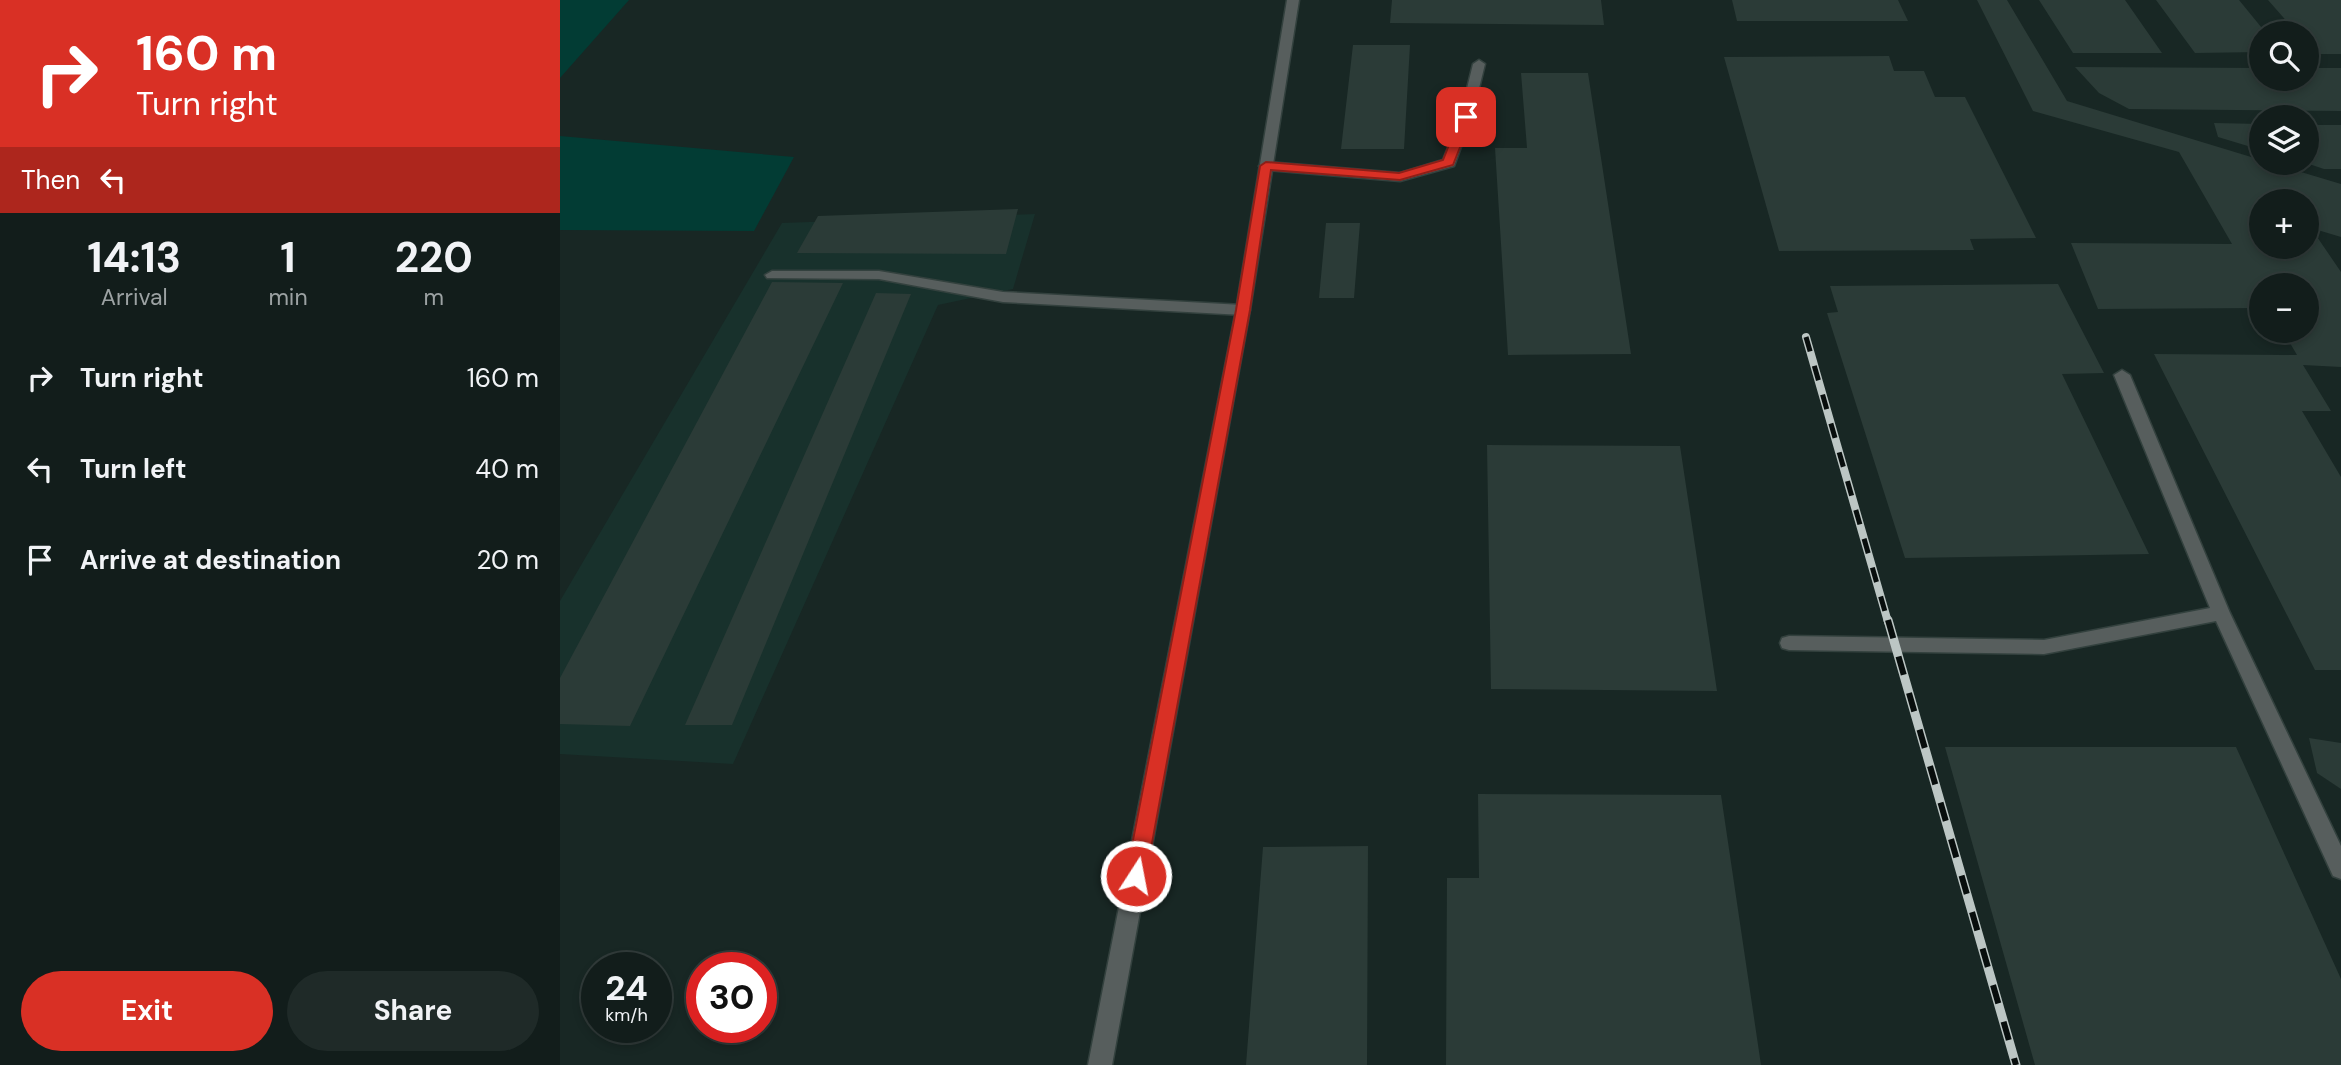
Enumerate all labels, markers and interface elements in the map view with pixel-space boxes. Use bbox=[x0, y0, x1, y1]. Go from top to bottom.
text: 160 m bbox=[136, 21, 277, 85]
map controls bbox=[2249, 21, 2319, 343]
button: search bbox=[2249, 21, 2319, 91]
icon: right bbox=[21, 28, 112, 119]
text: Turn right bbox=[136, 83, 278, 125]
pin bbox=[1436, 87, 1496, 147]
icon: arrive bbox=[1447, 98, 1485, 136]
button: layers bbox=[2249, 105, 2319, 175]
icon: left bbox=[94, 161, 132, 199]
text: Then bbox=[21, 163, 80, 197]
button: + bbox=[2249, 189, 2319, 259]
text: 14:13 bbox=[87, 230, 181, 285]
text: 1 bbox=[280, 230, 296, 285]
text: 220 bbox=[395, 230, 473, 285]
button: − bbox=[2249, 273, 2319, 343]
text: Arrival bbox=[101, 282, 168, 312]
text: min bbox=[268, 282, 308, 312]
text: m bbox=[424, 282, 444, 312]
icon: right bbox=[21, 359, 59, 397]
text: Turn right bbox=[80, 361, 204, 395]
text: 160 m bbox=[467, 361, 539, 395]
icon: left bbox=[21, 450, 59, 488]
text: Turn left bbox=[80, 452, 187, 486]
text: 40 m bbox=[475, 452, 539, 486]
icon: arrive bbox=[21, 541, 59, 579]
text: Arrive at destination bbox=[80, 543, 341, 577]
text: 20 m bbox=[476, 543, 539, 577]
position arrow bbox=[1099, 839, 1173, 913]
speed limit sign: 30 bbox=[686, 952, 777, 1043]
text: 24 bbox=[605, 965, 648, 1011]
button: Exit bbox=[21, 971, 273, 1051]
button: Share bbox=[287, 971, 539, 1051]
text: km/h bbox=[605, 1003, 648, 1027]

